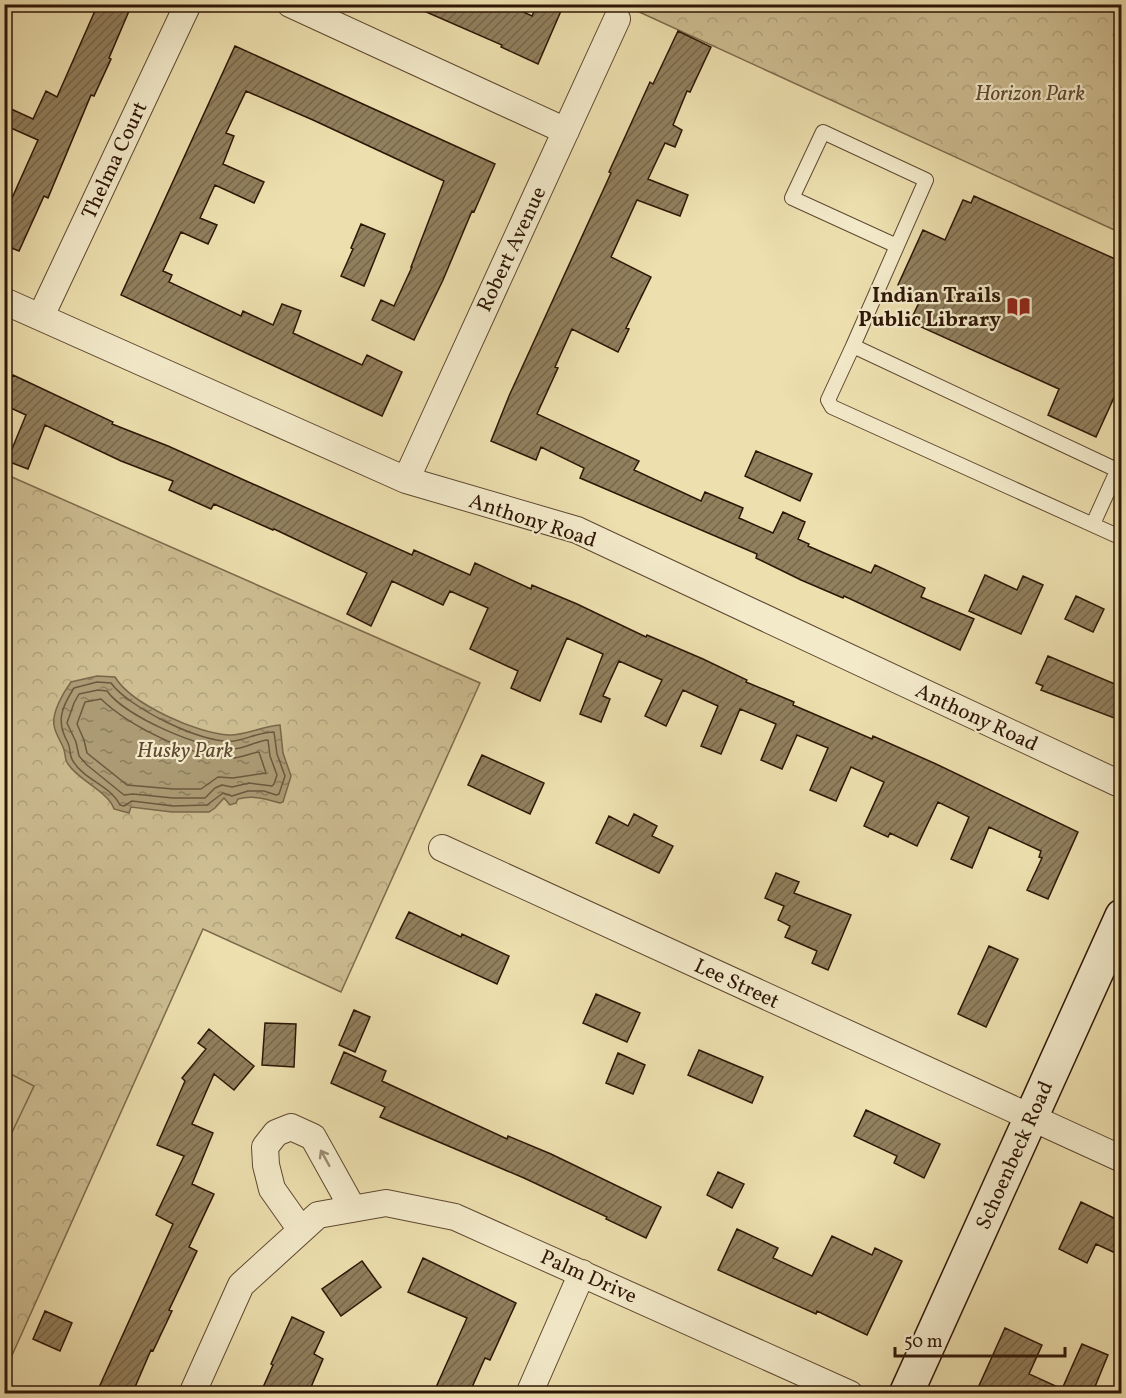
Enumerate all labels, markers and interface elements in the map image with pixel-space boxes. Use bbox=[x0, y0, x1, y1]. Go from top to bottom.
park label: Horizon Park bbox=[975, 80, 1085, 109]
street label: Thelma Court bbox=[75, 97, 155, 224]
street label: Robert Avenue bbox=[471, 182, 554, 317]
place label: Indian Trails Public Library bbox=[858, 282, 1001, 335]
library icon: Indian Trails Public Library bbox=[1006, 294, 1032, 320]
street label: Anthony Road bbox=[465, 487, 600, 556]
street label: Anthony Road bbox=[910, 677, 1043, 759]
park label: Husky Park bbox=[137, 737, 234, 766]
street label: Lee Street bbox=[689, 952, 784, 1017]
street label: Schoenbeck Road bbox=[970, 1077, 1061, 1235]
one-way arrow bbox=[318, 1149, 330, 1166]
street label: Palm Drive bbox=[535, 1243, 641, 1312]
scale bar bbox=[895, 1320, 1064, 1358]
text: 50 m bbox=[904, 1330, 943, 1355]

